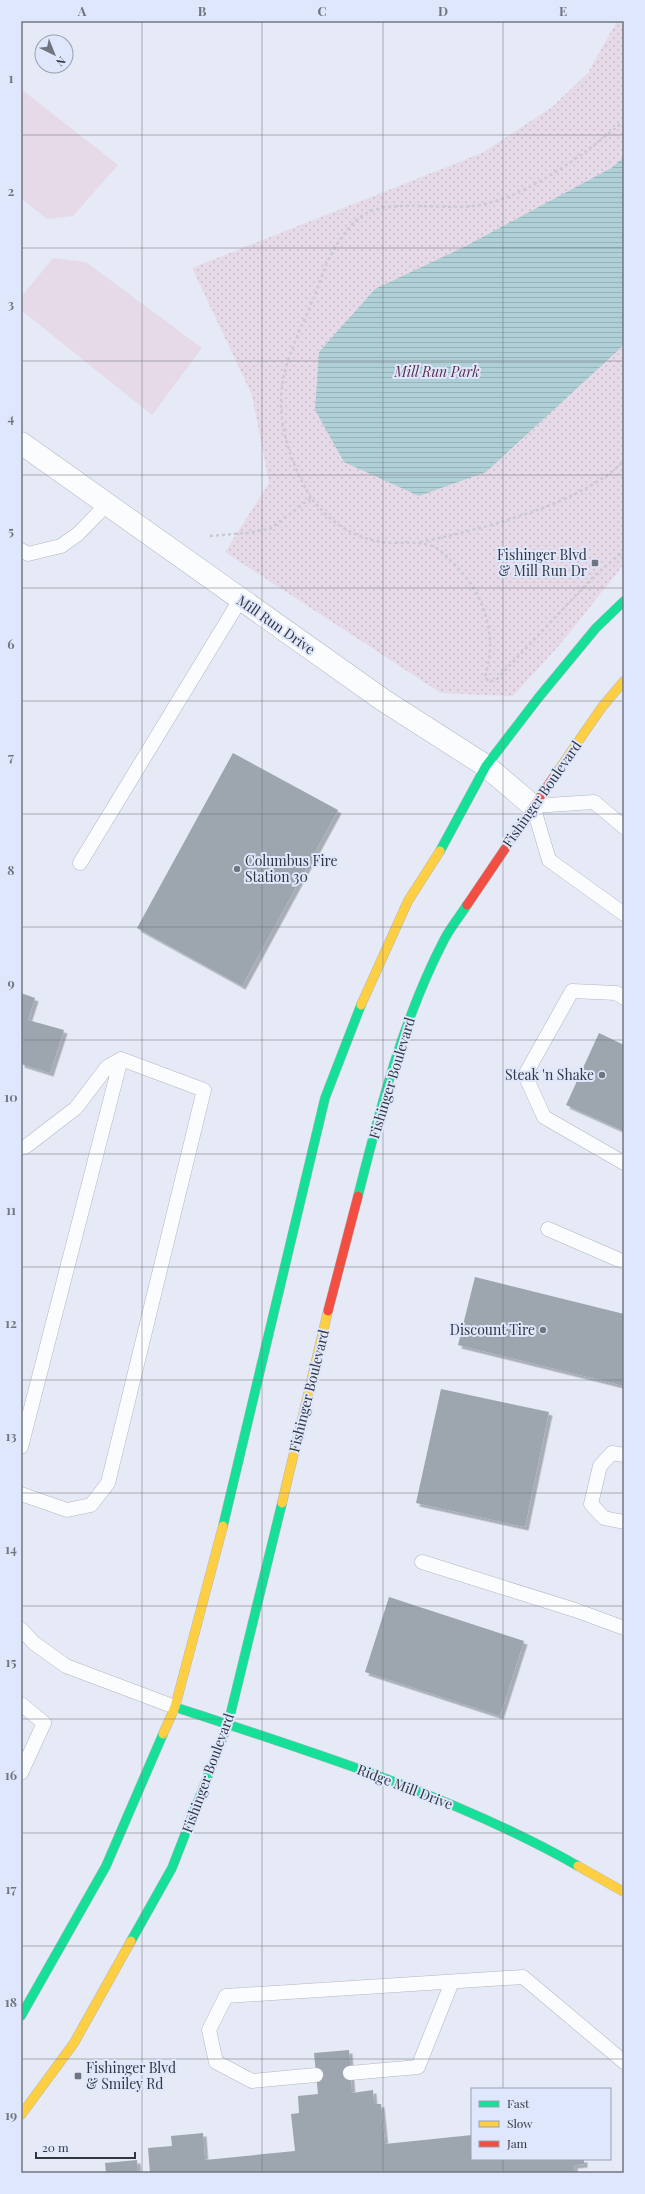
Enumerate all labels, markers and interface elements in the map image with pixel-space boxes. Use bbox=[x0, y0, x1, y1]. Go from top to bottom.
text: A bbox=[77, 2, 87, 19]
text: B bbox=[198, 2, 207, 19]
text: C bbox=[317, 2, 327, 19]
text: D bbox=[438, 2, 448, 19]
text: E bbox=[559, 2, 567, 19]
north arrow bbox=[34, 34, 74, 74]
text: N bbox=[53, 53, 69, 70]
text: 1 bbox=[9, 69, 14, 86]
text: 2 bbox=[8, 182, 15, 199]
text: 3 bbox=[8, 295, 14, 312]
park label: Mill Run Park bbox=[394, 362, 479, 381]
text: 4 bbox=[8, 409, 15, 426]
text: 5 bbox=[8, 522, 14, 539]
place label: Fishinger Blvd & Mill Run Dr bbox=[497, 545, 588, 580]
marker: Fishinger Blvd & Mill Run Dr bbox=[590, 558, 600, 568]
street label: Mill Run Drive bbox=[234, 591, 319, 659]
text: 6 bbox=[7, 635, 15, 652]
street label: Fishinger Boulevard bbox=[498, 737, 585, 851]
text: 7 bbox=[8, 748, 14, 765]
place label: Columbus Fire Station 30 bbox=[245, 851, 338, 886]
text: 8 bbox=[7, 861, 15, 878]
marker: Columbus Fire Station 30 bbox=[232, 864, 242, 874]
text: 9 bbox=[7, 974, 15, 991]
street label: Fishinger Boulevard bbox=[364, 1015, 419, 1141]
place label: Steak 'n Shake bbox=[505, 1065, 594, 1084]
marker: Steak 'n Shake bbox=[597, 1070, 607, 1080]
text: 10 bbox=[4, 1088, 18, 1105]
text: 11 bbox=[6, 1201, 16, 1218]
text: 12 bbox=[5, 1314, 17, 1331]
place label: Discount Tire bbox=[450, 1320, 535, 1339]
marker: Discount Tire bbox=[538, 1325, 548, 1335]
street label: Fishinger Boulevard bbox=[284, 1328, 333, 1454]
text: 13 bbox=[5, 1427, 17, 1444]
text: 14 bbox=[5, 1540, 17, 1557]
text: 15 bbox=[6, 1653, 16, 1670]
street label: Fishinger Boulevard bbox=[177, 1710, 238, 1835]
street label: Ridge Mill Drive bbox=[355, 1760, 456, 1814]
text: 16 bbox=[5, 1766, 17, 1783]
text: 17 bbox=[6, 1880, 17, 1897]
text: 18 bbox=[5, 1993, 17, 2010]
place label: Fishinger Blvd & Smiley Rd bbox=[86, 2058, 176, 2093]
marker: Fishinger Blvd & Smiley Rd bbox=[73, 2071, 83, 2081]
legend bbox=[471, 2088, 611, 2160]
text: Fast bbox=[507, 2095, 530, 2111]
text: 19 bbox=[5, 2106, 17, 2123]
text: Slow bbox=[507, 2115, 533, 2131]
scale bar bbox=[36, 2134, 135, 2160]
text: Jam bbox=[506, 2135, 528, 2151]
text: 20 m bbox=[42, 2139, 69, 2155]

